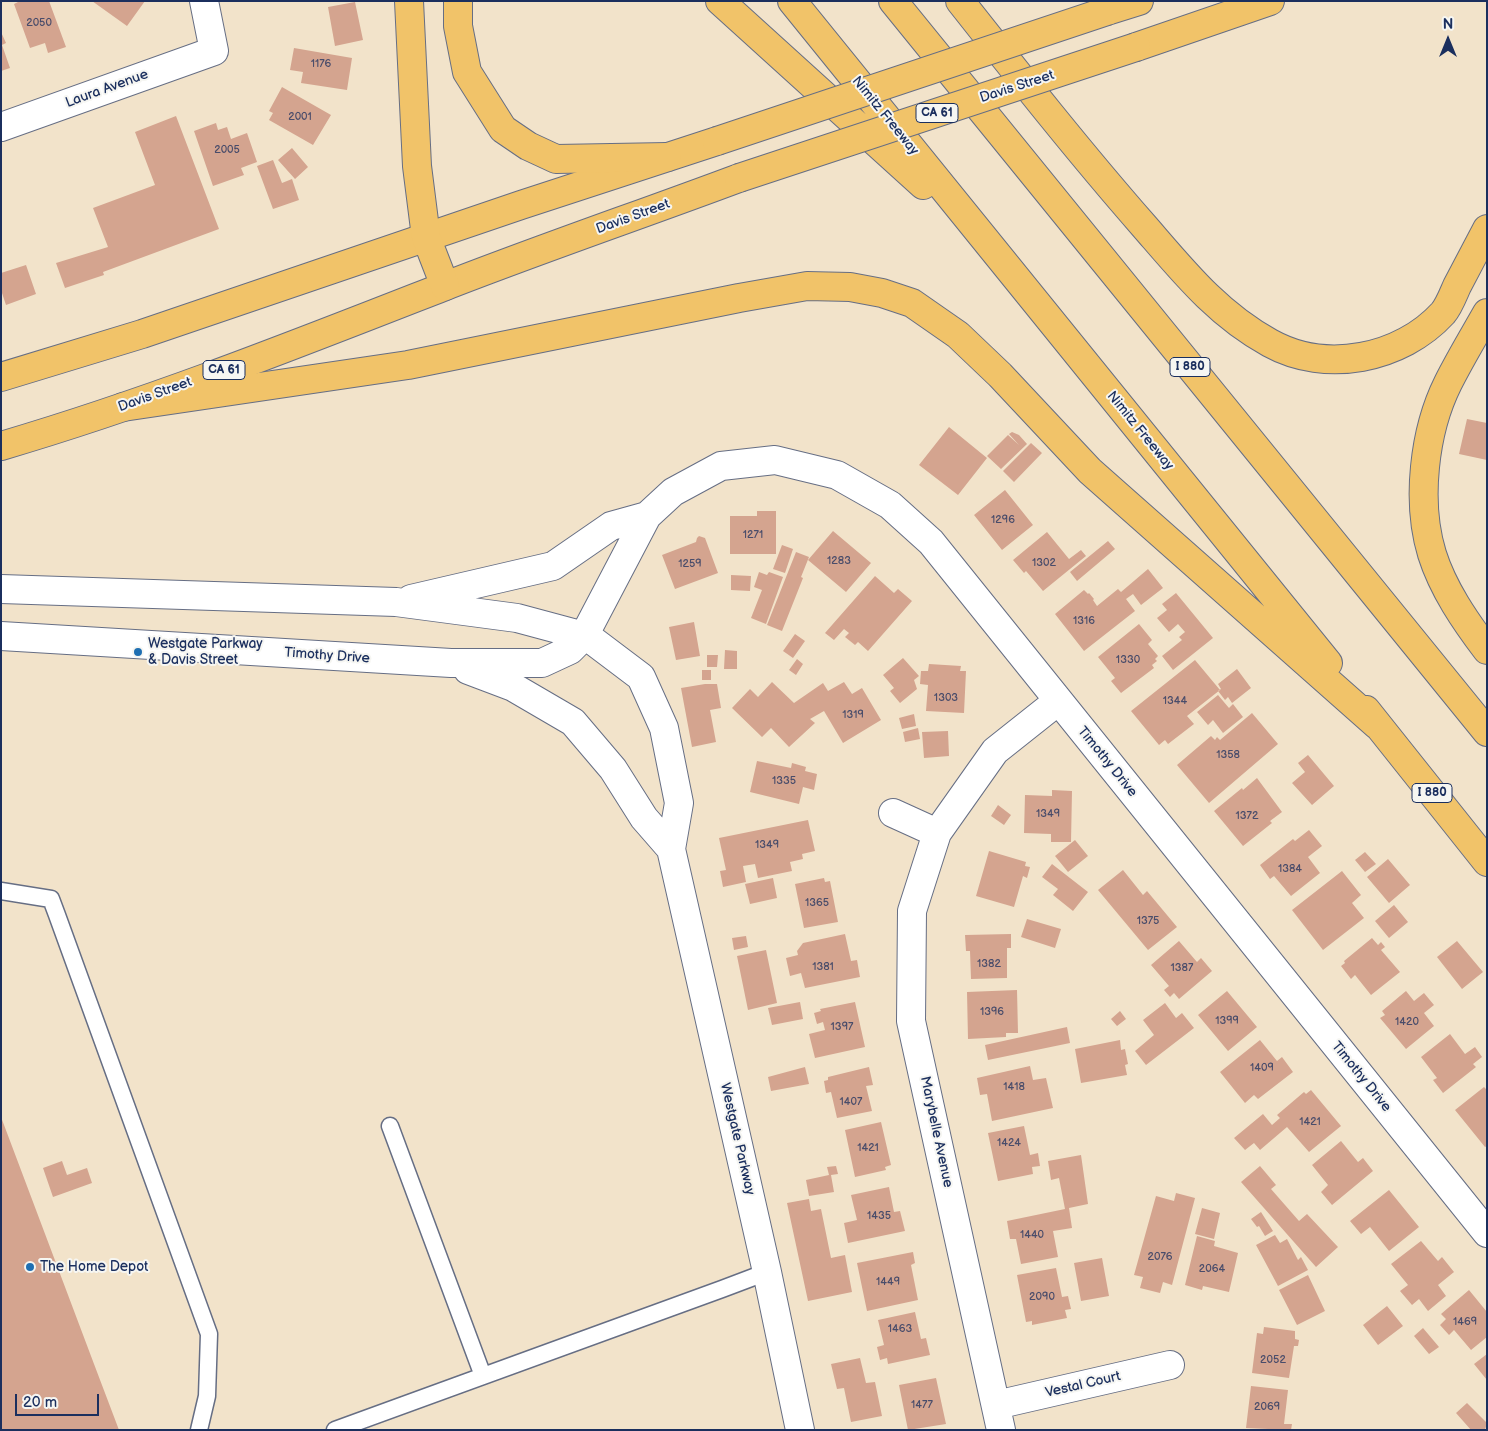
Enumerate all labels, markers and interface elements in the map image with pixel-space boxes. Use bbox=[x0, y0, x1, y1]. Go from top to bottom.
north arrow bbox=[1423, 15, 1473, 65]
house number: 2050 bbox=[26, 16, 52, 30]
text: N bbox=[1443, 16, 1453, 33]
house number: 1176 bbox=[311, 57, 331, 71]
street label: Laura Avenue bbox=[63, 66, 151, 112]
street label: Davis Street bbox=[978, 67, 1056, 107]
street label: Nimitz Freeway bbox=[848, 73, 922, 159]
road number: CA 61 bbox=[916, 104, 958, 122]
house number: 2001 bbox=[288, 110, 312, 124]
house number: 2005 bbox=[214, 143, 240, 157]
street label: Davis Street bbox=[594, 196, 672, 238]
road number: I 880 bbox=[1170, 358, 1210, 377]
road number: CA 61 bbox=[203, 360, 245, 380]
street label: Davis Street bbox=[116, 374, 194, 416]
street label: Nimitz Freeway bbox=[1103, 388, 1177, 474]
house number: 1296 bbox=[991, 513, 1015, 527]
house number: 1271 bbox=[743, 528, 763, 542]
house number: 1283 bbox=[827, 554, 851, 568]
house number: 1302 bbox=[1032, 556, 1056, 570]
house number: 1259 bbox=[678, 557, 702, 571]
house number: 1316 bbox=[1073, 614, 1095, 628]
place label: Westgate Parkway & Davis Street bbox=[148, 636, 263, 669]
street label: Timothy Drive bbox=[284, 645, 370, 667]
marker: Westgate Parkway & Davis Street bbox=[132, 646, 144, 658]
house number: 1330 bbox=[1116, 653, 1140, 667]
house number: 1303 bbox=[934, 691, 958, 705]
house number: 1344 bbox=[1163, 694, 1187, 708]
house number: 1319 bbox=[842, 708, 864, 722]
street label: Timothy Drive bbox=[1074, 723, 1140, 801]
house number: 1358 bbox=[1216, 748, 1240, 762]
house number: 1335 bbox=[772, 774, 796, 788]
road number: I 880 bbox=[1412, 784, 1452, 802]
house number: 1349 bbox=[1036, 807, 1060, 821]
house number: 1372 bbox=[1236, 809, 1258, 823]
house number: 1349 bbox=[755, 838, 779, 852]
house number: 1384 bbox=[1278, 862, 1302, 876]
house number: 1365 bbox=[805, 896, 829, 910]
house number: 1375 bbox=[1137, 914, 1159, 928]
house number: 1382 bbox=[977, 957, 1001, 971]
house number: 1381 bbox=[812, 960, 834, 974]
house number: 1387 bbox=[1171, 961, 1193, 975]
house number: 1396 bbox=[980, 1005, 1004, 1019]
house number: 1399 bbox=[1215, 1014, 1239, 1028]
house number: 1420 bbox=[1395, 1015, 1419, 1029]
house number: 1397 bbox=[831, 1020, 853, 1034]
street label: Timothy Drive bbox=[1328, 1038, 1394, 1116]
house number: 1409 bbox=[1250, 1061, 1274, 1075]
street label: Marybelle Avenue bbox=[916, 1075, 956, 1189]
house number: 1418 bbox=[1003, 1080, 1025, 1094]
street label: Westgate Parkway bbox=[716, 1081, 758, 1197]
house number: 1407 bbox=[840, 1095, 862, 1109]
house number: 1421 bbox=[1299, 1115, 1321, 1129]
house number: 1424 bbox=[997, 1136, 1021, 1150]
house number: 1421 bbox=[857, 1141, 879, 1155]
house number: 1435 bbox=[867, 1209, 891, 1223]
house number: 1440 bbox=[1020, 1228, 1044, 1242]
house number: 2076 bbox=[1147, 1250, 1173, 1264]
place label: The Home Depot bbox=[40, 1259, 148, 1275]
marker: The Home Depot bbox=[24, 1261, 36, 1273]
house number: 2064 bbox=[1199, 1262, 1225, 1276]
house number: 1449 bbox=[876, 1275, 900, 1289]
house number: 2090 bbox=[1029, 1290, 1055, 1304]
house number: 1469 bbox=[1453, 1315, 1477, 1329]
house number: 1463 bbox=[888, 1322, 912, 1336]
house number: 2052 bbox=[1260, 1353, 1286, 1367]
street label: Vestal Court bbox=[1044, 1368, 1122, 1402]
scale bar bbox=[18, 1384, 101, 1416]
text: 20 m bbox=[23, 1393, 57, 1412]
house number: 1477 bbox=[911, 1398, 933, 1412]
house number: 2069 bbox=[1254, 1400, 1280, 1414]

